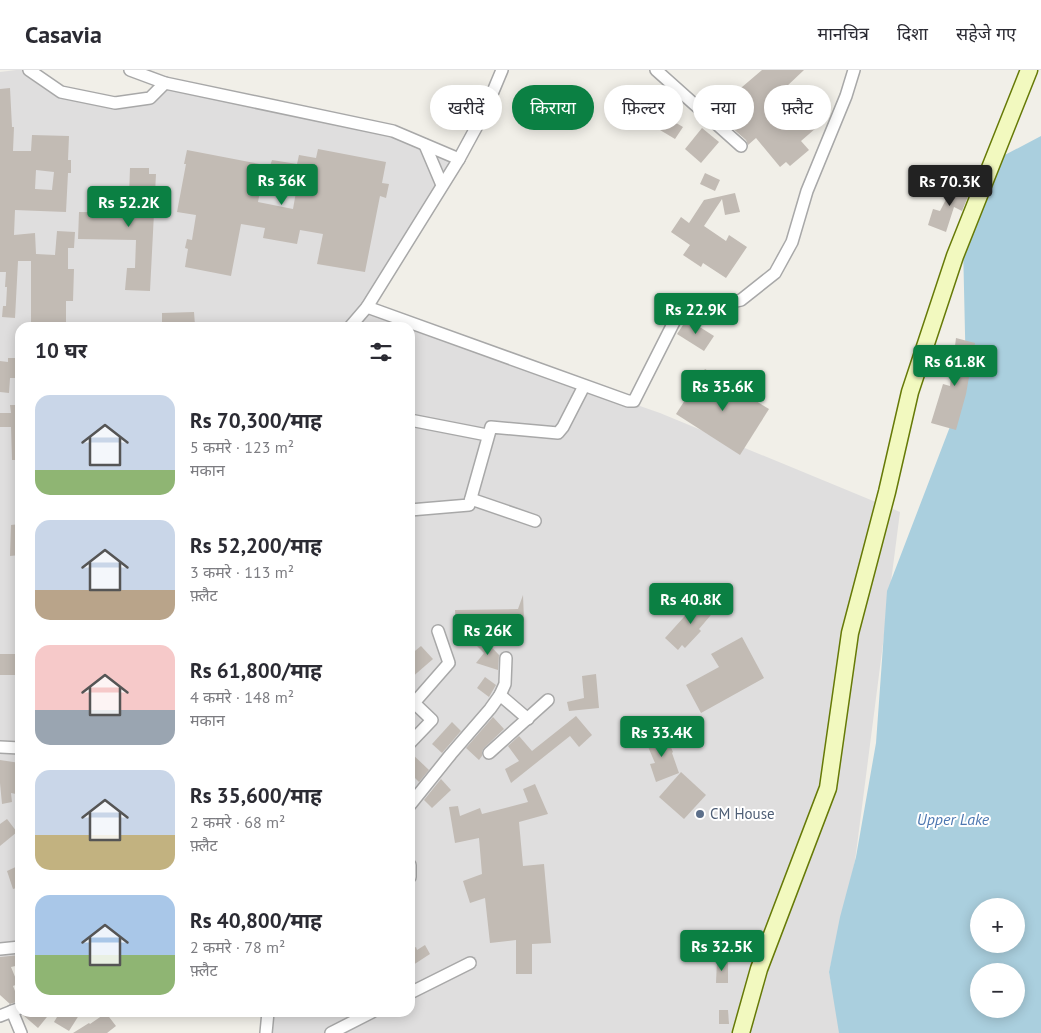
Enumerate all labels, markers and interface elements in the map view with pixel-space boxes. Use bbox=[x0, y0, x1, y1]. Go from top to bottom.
text: Casavia bbox=[25, 19, 102, 50]
text: मानचित्र bbox=[817, 22, 869, 45]
text: दिशा bbox=[897, 22, 928, 45]
text: सहेजे गए bbox=[956, 22, 1016, 45]
chip: खरीदें bbox=[430, 85, 502, 130]
chip: किराया bbox=[512, 85, 594, 130]
chip: फ़िल्टर bbox=[604, 85, 683, 130]
chip: नया bbox=[693, 85, 754, 130]
chip: फ़्लैट bbox=[764, 85, 831, 130]
pin: Rs 36K bbox=[241, 164, 323, 206]
pin: Rs 70.3K bbox=[898, 164, 1002, 207]
text: Rs 36K bbox=[258, 170, 306, 190]
text: Rs 70.3K bbox=[919, 171, 981, 191]
pin: Rs 52.2K bbox=[77, 186, 181, 228]
text: Rs 52.2K bbox=[98, 192, 160, 212]
pin: Rs 22.9K bbox=[644, 292, 748, 335]
text: Rs 22.9K bbox=[665, 299, 727, 319]
text: 10 घर bbox=[35, 337, 87, 364]
icon: filters bbox=[367, 338, 395, 366]
pin: Rs 61.8K bbox=[903, 344, 1007, 387]
text: Rs 61.8K bbox=[924, 351, 986, 371]
pin: Rs 35.6K bbox=[671, 370, 775, 412]
text: Rs 35.6K bbox=[692, 376, 754, 396]
text: Rs 70,300/माह bbox=[190, 407, 322, 434]
icon: home bbox=[75, 415, 135, 475]
text: 5 कमरे · 123 m² bbox=[190, 437, 294, 457]
text: मकान bbox=[190, 460, 225, 480]
text: Rs 52,200/माह bbox=[190, 532, 322, 559]
icon: home bbox=[75, 540, 135, 600]
text: 3 कमरे · 113 m² bbox=[190, 562, 294, 582]
pin: Rs 40.8K bbox=[639, 582, 743, 625]
text: फ़्लैट bbox=[190, 585, 218, 605]
text: Rs 40.8K bbox=[660, 589, 722, 609]
pin: Rs 26K bbox=[447, 614, 529, 656]
text: Rs 26K bbox=[464, 620, 512, 640]
text: Rs 61,800/माह bbox=[190, 657, 322, 684]
icon: home bbox=[75, 665, 135, 725]
text: 4 कमरे · 148 m² bbox=[190, 687, 294, 707]
text: मकान bbox=[190, 710, 225, 730]
pin: Rs 33.4K bbox=[610, 716, 714, 758]
text: Rs 33.4K bbox=[631, 722, 693, 742]
text: Rs 35,600/माह bbox=[190, 782, 322, 809]
icon: home bbox=[75, 790, 135, 850]
place label: CM House bbox=[710, 804, 775, 823]
marker: CM House bbox=[694, 808, 706, 820]
water label: Upper Lake bbox=[917, 809, 990, 829]
text: 2 कमरे · 68 m² bbox=[190, 812, 285, 832]
text: फ़्लैट bbox=[190, 835, 218, 855]
map controls bbox=[970, 898, 1025, 1018]
button: + bbox=[970, 898, 1025, 953]
text: Rs 40,800/माह bbox=[190, 907, 322, 934]
icon: home bbox=[75, 915, 135, 975]
pin: Rs 32.5K bbox=[670, 930, 774, 972]
text: Rs 32.5K bbox=[691, 936, 753, 956]
text: 2 कमरे · 78 m² bbox=[190, 937, 285, 957]
text: फ़्लैट bbox=[190, 960, 218, 980]
button: − bbox=[970, 963, 1025, 1018]

